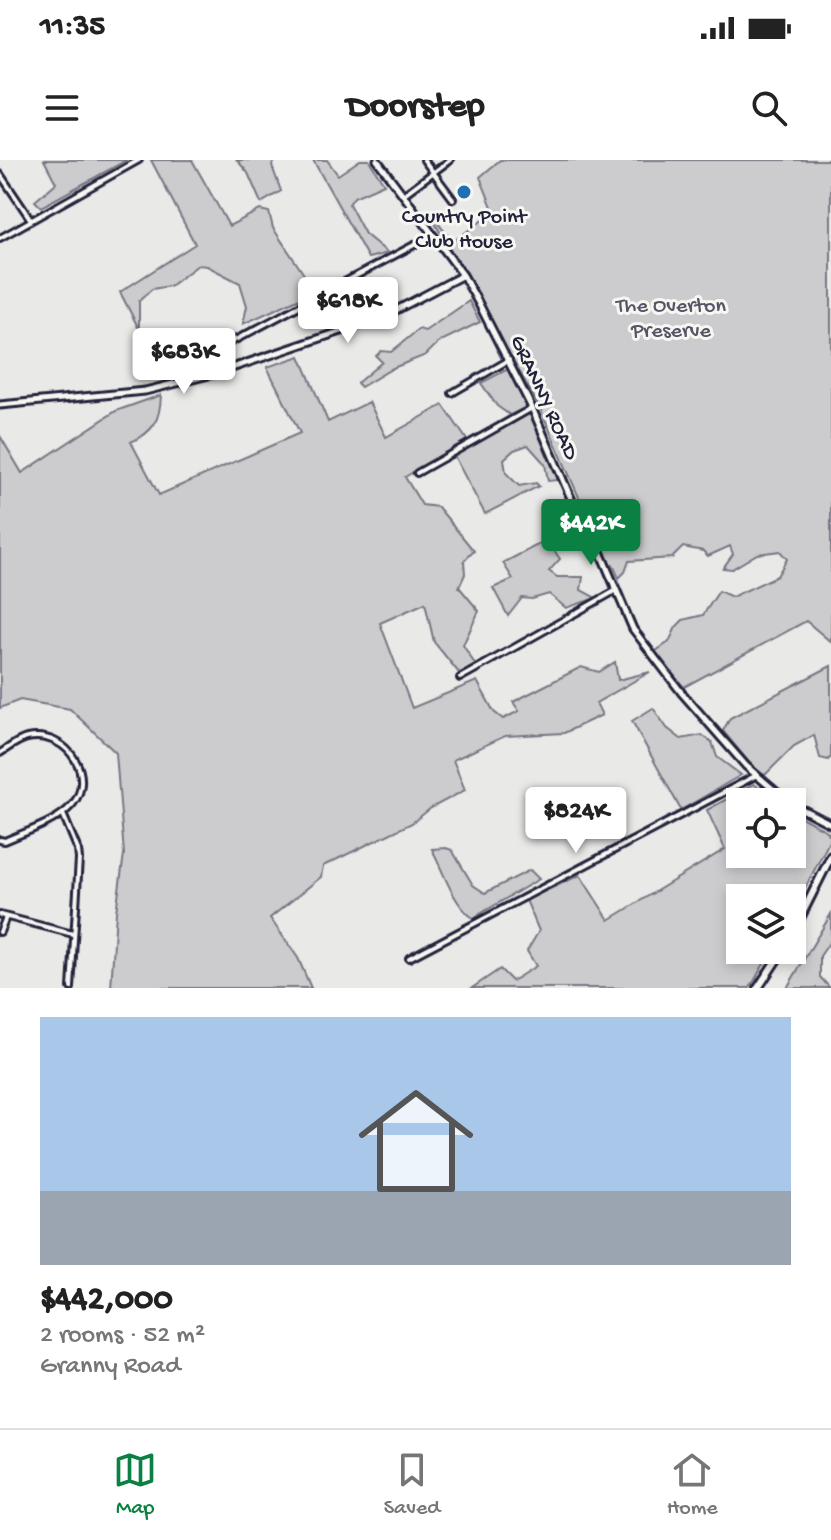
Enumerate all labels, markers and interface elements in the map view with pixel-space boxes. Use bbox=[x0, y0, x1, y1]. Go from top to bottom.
text: 11:35 bbox=[40, 11, 105, 46]
icon: menu bbox=[40, 86, 84, 130]
icon: search bbox=[747, 86, 791, 130]
text: Doorstep bbox=[347, 87, 484, 130]
marker: Country Point Club House bbox=[455, 183, 473, 201]
place label: Country Point Club House bbox=[402, 205, 528, 256]
pin: $618K bbox=[292, 277, 404, 345]
text: $618K bbox=[316, 287, 380, 318]
park label: The Overton Preserve bbox=[614, 294, 726, 345]
pin: $683K bbox=[128, 328, 240, 396]
street label: GRANNY ROAD bbox=[503, 332, 584, 465]
text: $683K bbox=[151, 338, 217, 369]
pin: $442K bbox=[535, 499, 647, 567]
text: $442K bbox=[559, 509, 623, 540]
pin: $824K bbox=[520, 787, 632, 855]
map controls bbox=[726, 788, 806, 964]
button: locate bbox=[726, 788, 806, 868]
text: $824K bbox=[543, 797, 609, 828]
button: layers bbox=[726, 884, 806, 964]
icon: home bbox=[344, 1069, 488, 1213]
text: $442,000 bbox=[40, 1281, 173, 1321]
text: 2 rooms · 52 m² bbox=[40, 1321, 205, 1352]
text: Granny Road bbox=[40, 1352, 181, 1383]
tab: Map bbox=[113, 1448, 157, 1522]
tab: Saved bbox=[384, 1448, 440, 1522]
tab: Home bbox=[667, 1448, 718, 1522]

